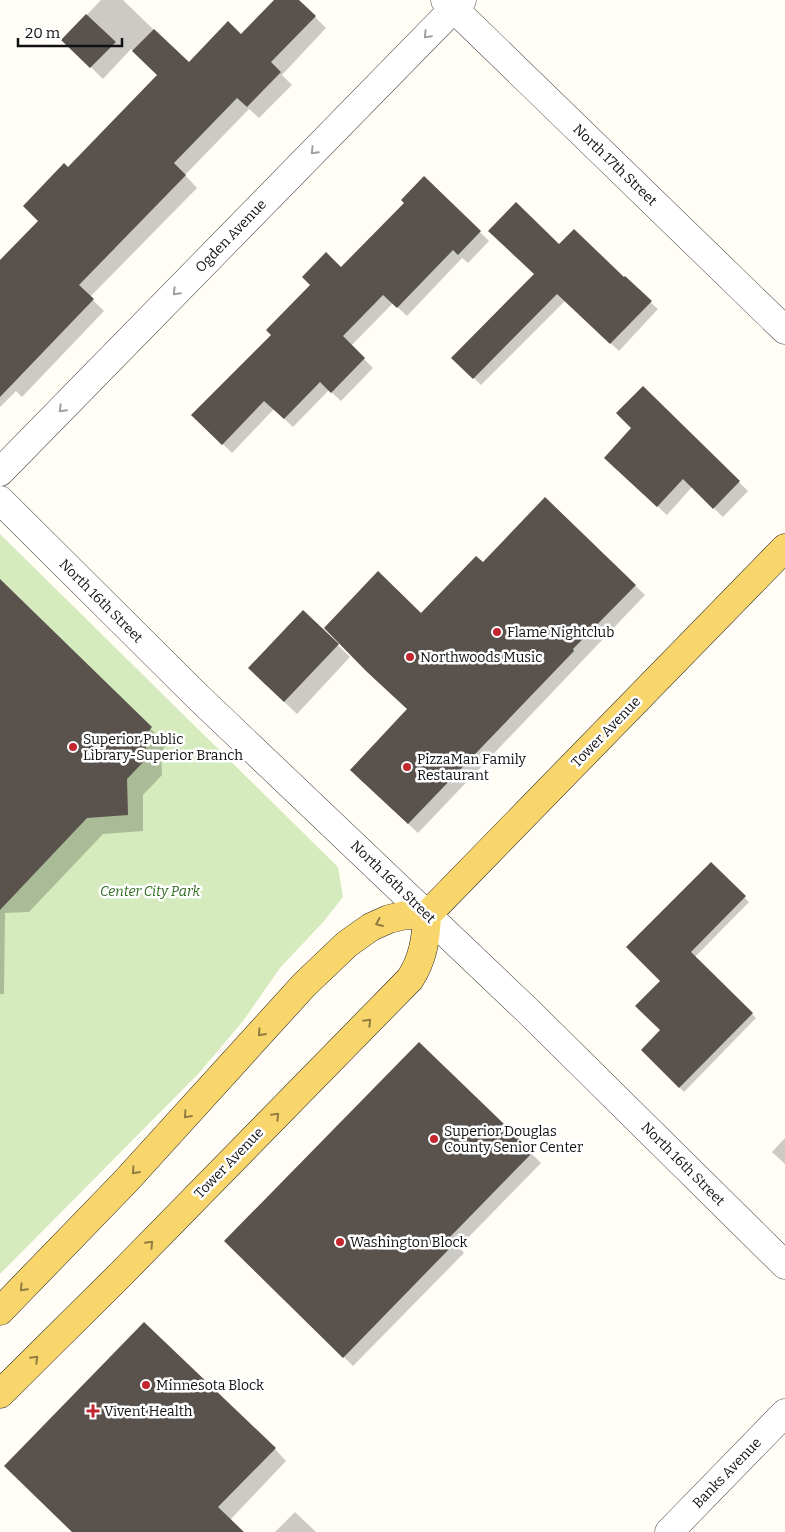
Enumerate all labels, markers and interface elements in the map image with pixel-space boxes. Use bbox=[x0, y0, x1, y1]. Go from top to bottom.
scale bar bbox=[18, 15, 121, 47]
text: 20 m bbox=[25, 24, 61, 42]
one-way arrow bbox=[424, 29, 433, 38]
street label: North 17th Street bbox=[570, 121, 660, 209]
one-way arrow bbox=[311, 145, 320, 154]
street label: Ogden Avenue bbox=[192, 196, 270, 276]
one-way arrow bbox=[173, 287, 182, 296]
one-way arrow bbox=[59, 403, 68, 412]
street label: North 16th Street bbox=[56, 556, 146, 646]
place label: Flame Nightclub bbox=[507, 624, 614, 641]
marker: Flame Nightclub bbox=[491, 626, 503, 638]
place label: Northwoods Music bbox=[420, 649, 542, 666]
marker: Northwoods Music bbox=[404, 651, 416, 663]
street label: Tower Avenue bbox=[568, 693, 644, 771]
place label: Superior Public Library-Superior Branch bbox=[83, 731, 243, 764]
marker: Superior Public Library-Superior Branch bbox=[67, 741, 79, 753]
place label: PizzaMan Family Restaurant bbox=[417, 751, 527, 784]
marker: PizzaMan Family Restaurant bbox=[401, 761, 413, 773]
street label: North 16th Street bbox=[347, 837, 439, 927]
park label: Center City Park bbox=[100, 883, 200, 900]
one-way arrow bbox=[376, 918, 384, 928]
one-way arrow bbox=[363, 1019, 372, 1028]
one-way arrow bbox=[258, 1027, 267, 1036]
one-way arrow bbox=[183, 1110, 192, 1119]
one-way arrow bbox=[270, 1113, 279, 1122]
street label: North 16th Street bbox=[638, 1119, 728, 1209]
place label: Superior Douglas County Senior Center bbox=[444, 1123, 583, 1156]
street label: Tower Avenue bbox=[191, 1124, 267, 1202]
marker: Superior Douglas County Senior Center bbox=[428, 1133, 440, 1145]
one-way arrow bbox=[132, 1165, 141, 1174]
place label: Washington Block bbox=[350, 1234, 467, 1251]
marker: Washington Block bbox=[334, 1236, 346, 1248]
one-way arrow bbox=[144, 1241, 153, 1250]
one-way arrow bbox=[20, 1282, 29, 1291]
one-way arrow bbox=[29, 1356, 38, 1365]
place label: Minnesota Block bbox=[156, 1377, 264, 1394]
marker: Minnesota Block bbox=[140, 1379, 152, 1391]
place label: Vivent Health bbox=[104, 1403, 193, 1420]
marker: Vivent Health bbox=[86, 1404, 100, 1418]
street label: Banks Avenue bbox=[689, 1434, 765, 1512]

